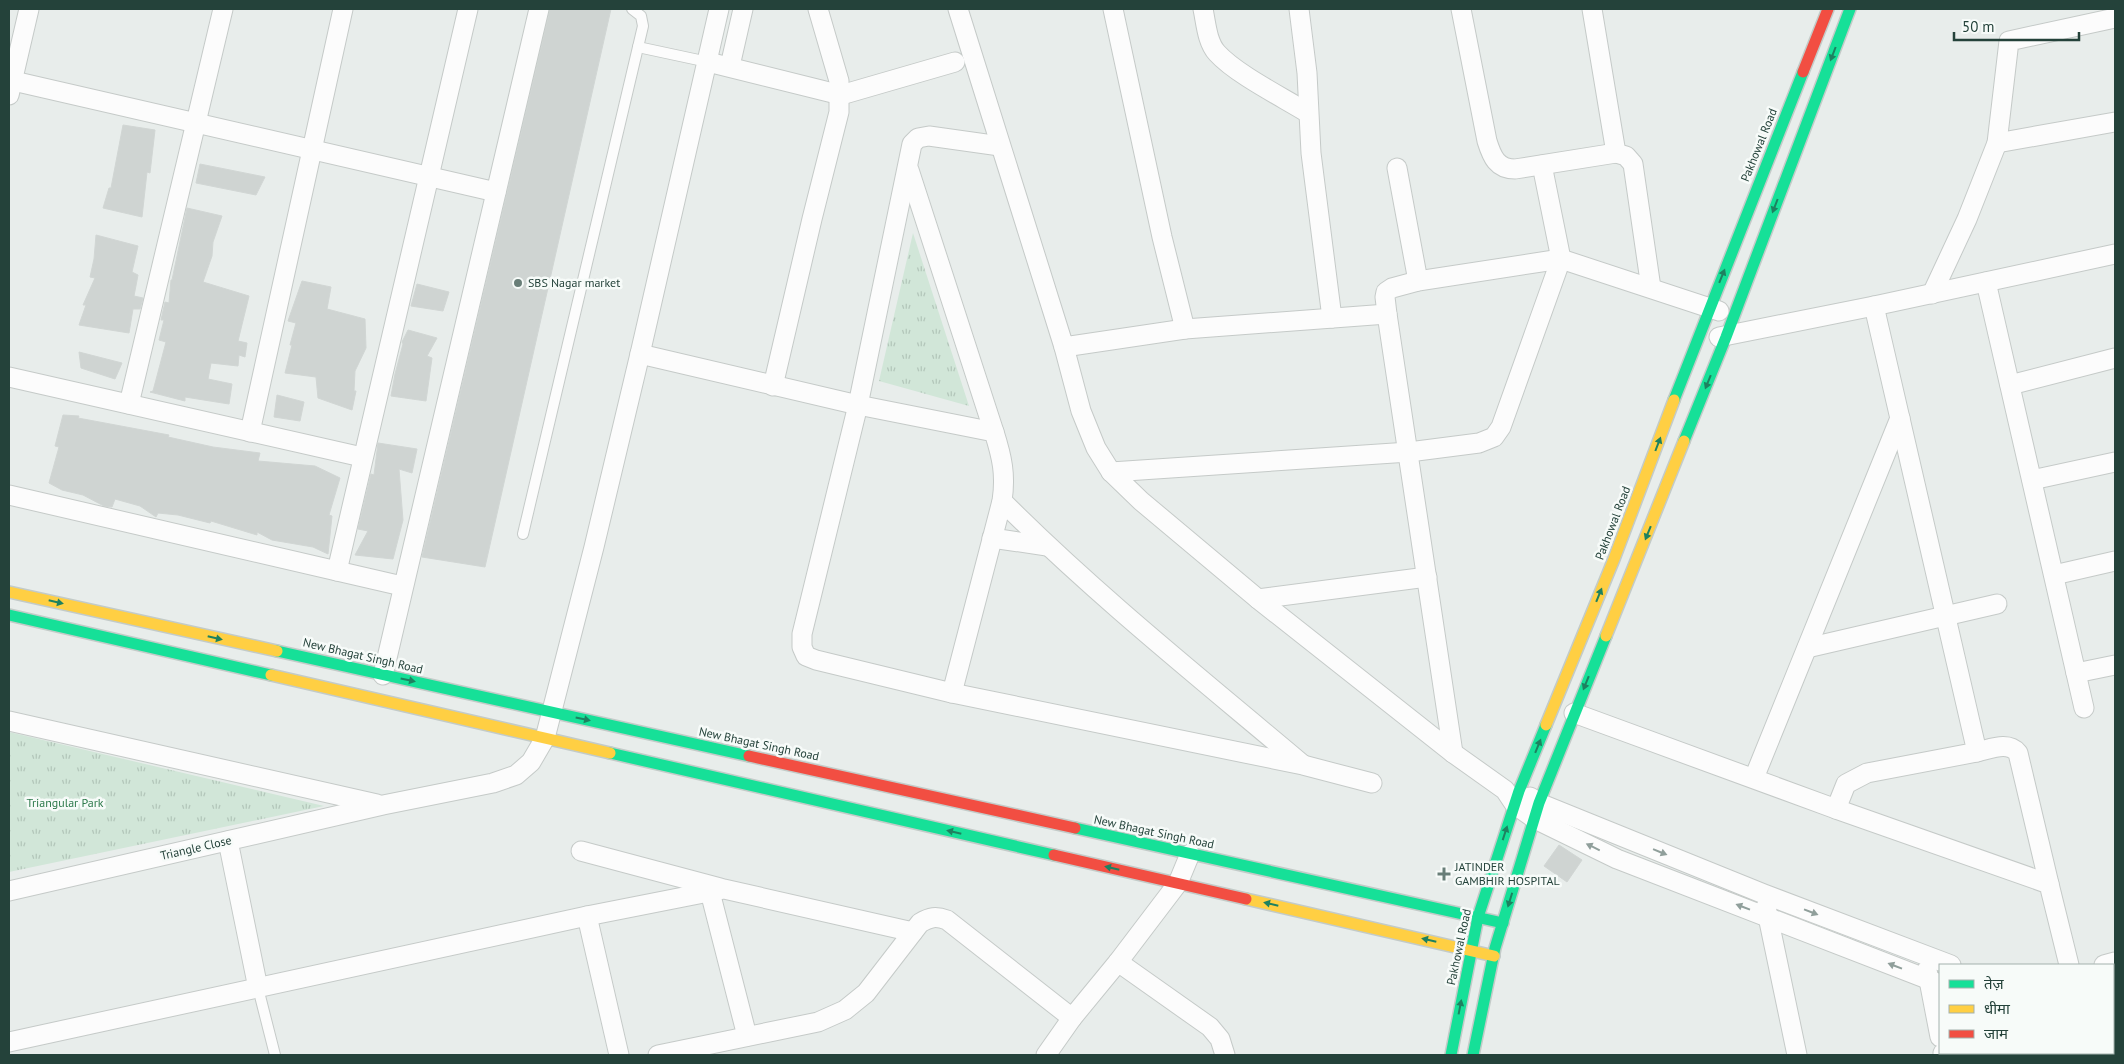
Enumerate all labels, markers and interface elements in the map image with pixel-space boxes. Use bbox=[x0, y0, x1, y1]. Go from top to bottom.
scale bar bbox=[1954, 10, 2079, 42]
text: 50 m bbox=[1962, 17, 1995, 36]
one-way arrow bbox=[1829, 47, 1836, 62]
street label: Pakhowal Road bbox=[1737, 106, 1780, 184]
one-way arrow bbox=[1771, 199, 1779, 214]
one-way arrow bbox=[1719, 268, 1726, 283]
place label: SBS Nagar market bbox=[528, 275, 620, 290]
marker: SBS Nagar market bbox=[512, 277, 524, 289]
one-way arrow bbox=[1704, 375, 1712, 389]
one-way arrow bbox=[1654, 436, 1662, 451]
street label: Pakhowal Road bbox=[1592, 484, 1633, 562]
one-way arrow bbox=[1643, 525, 1651, 540]
one-way arrow bbox=[1595, 587, 1603, 602]
one-way arrow bbox=[49, 598, 64, 606]
one-way arrow bbox=[207, 634, 223, 642]
street label: New Bhagat Singh Road bbox=[302, 634, 425, 677]
one-way arrow bbox=[1582, 676, 1590, 690]
one-way arrow bbox=[400, 677, 416, 685]
one-way arrow bbox=[576, 715, 591, 723]
street label: New Bhagat Singh Road bbox=[698, 723, 821, 764]
one-way arrow bbox=[1534, 739, 1542, 753]
park label: Triangular Park bbox=[27, 795, 104, 810]
street label: New Bhagat Singh Road bbox=[1093, 811, 1216, 852]
one-way arrow bbox=[1502, 826, 1510, 841]
one-way arrow bbox=[946, 828, 961, 836]
street label: Triangle Close bbox=[159, 832, 233, 863]
one-way arrow bbox=[1586, 842, 1600, 850]
one-way arrow bbox=[1653, 848, 1668, 856]
place label: JATINDER GAMBHIR HOSPITAL bbox=[1454, 859, 1560, 888]
one-way arrow bbox=[1105, 864, 1120, 872]
marker: JATINDER GAMBHIR HOSPITAL bbox=[1437, 867, 1451, 881]
one-way arrow bbox=[1506, 892, 1513, 907]
one-way arrow bbox=[1263, 900, 1278, 908]
one-way arrow bbox=[1736, 903, 1751, 910]
street label: Pakhowal Road bbox=[1443, 907, 1474, 986]
one-way arrow bbox=[1804, 908, 1819, 916]
one-way arrow bbox=[1422, 936, 1437, 944]
one-way arrow bbox=[1887, 962, 1902, 970]
legend bbox=[1939, 964, 2114, 1054]
text: तेज़ bbox=[1984, 974, 2005, 993]
one-way arrow bbox=[1457, 999, 1465, 1015]
text: धीमा bbox=[1984, 999, 2011, 1018]
text: जाम bbox=[1984, 1024, 2009, 1043]

